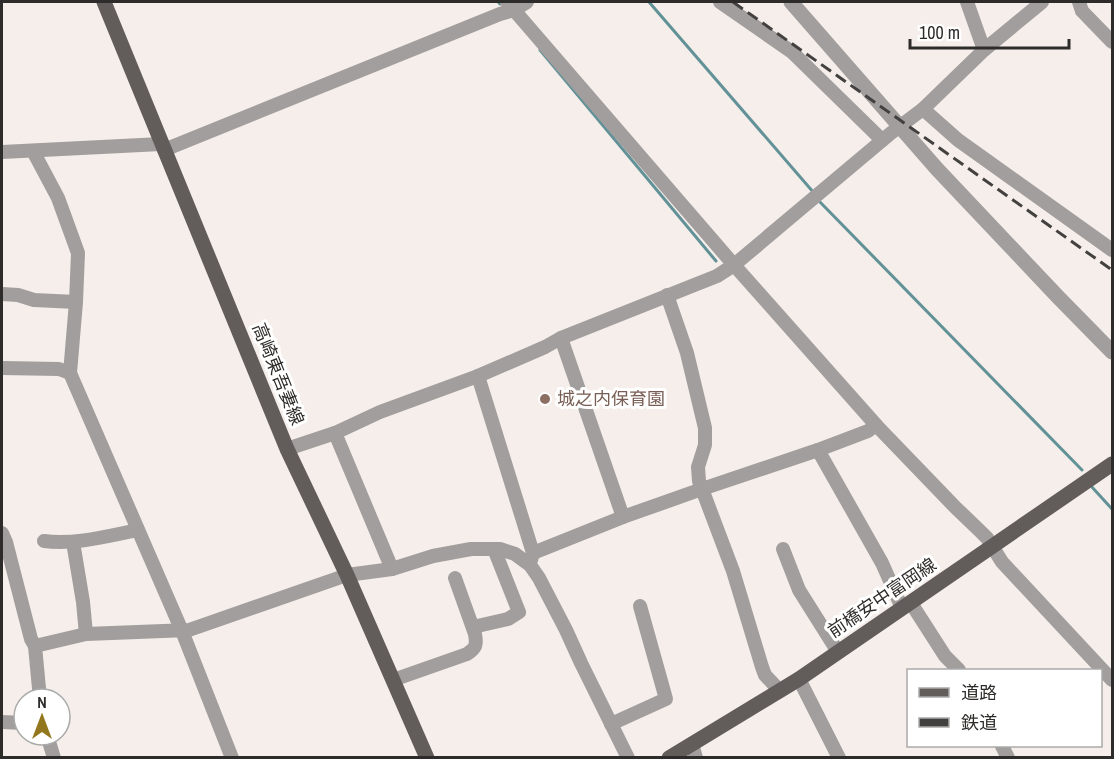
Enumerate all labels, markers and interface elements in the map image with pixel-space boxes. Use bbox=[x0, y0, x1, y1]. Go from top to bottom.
scale bar bbox=[910, 12, 1069, 50]
text: 100 m bbox=[919, 20, 960, 45]
street label: 高崎東吾妻線 bbox=[247, 319, 310, 429]
place label: 城之内保育園 bbox=[557, 386, 665, 411]
marker: 城之内保育園 bbox=[538, 392, 552, 406]
street label: 前橋安中富岡線 bbox=[823, 552, 941, 643]
legend bbox=[907, 669, 1102, 747]
text: 道路 bbox=[961, 680, 997, 705]
north arrow bbox=[12, 687, 72, 747]
text: N bbox=[37, 691, 47, 713]
text: 鉄道 bbox=[961, 710, 997, 735]

